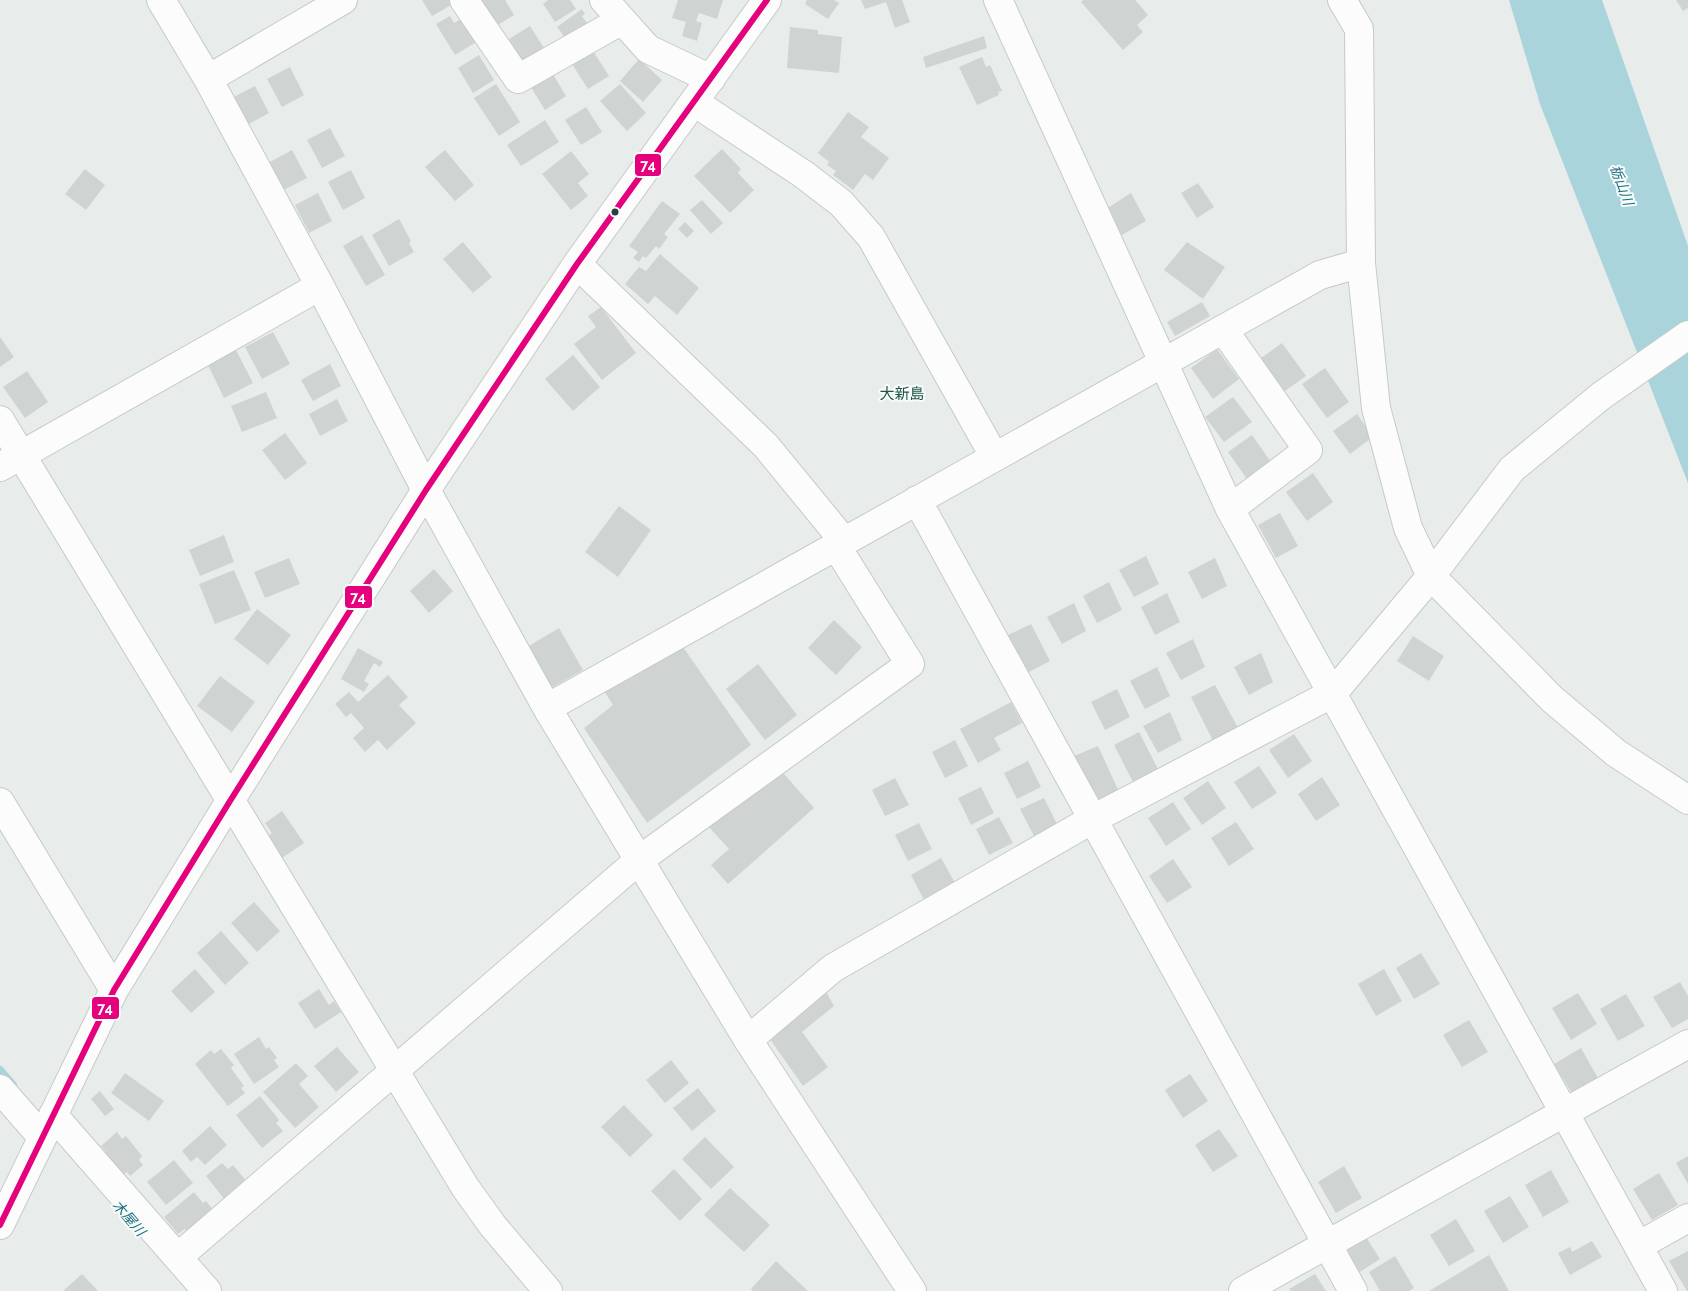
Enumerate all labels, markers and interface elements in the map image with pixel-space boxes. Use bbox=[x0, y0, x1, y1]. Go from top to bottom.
line badge: 74 bbox=[634, 153, 662, 177]
text: 74 bbox=[640, 157, 656, 173]
water label: 栃山川 bbox=[1607, 163, 1637, 209]
unlabelled marker bbox=[610, 207, 620, 217]
district label: 大新島 bbox=[879, 385, 925, 403]
line badge: 74 bbox=[344, 585, 373, 609]
text: 74 bbox=[350, 589, 366, 605]
line badge: 74 bbox=[91, 996, 120, 1020]
text: 74 bbox=[97, 1000, 113, 1016]
water label: 木屋川 bbox=[109, 1197, 150, 1241]

